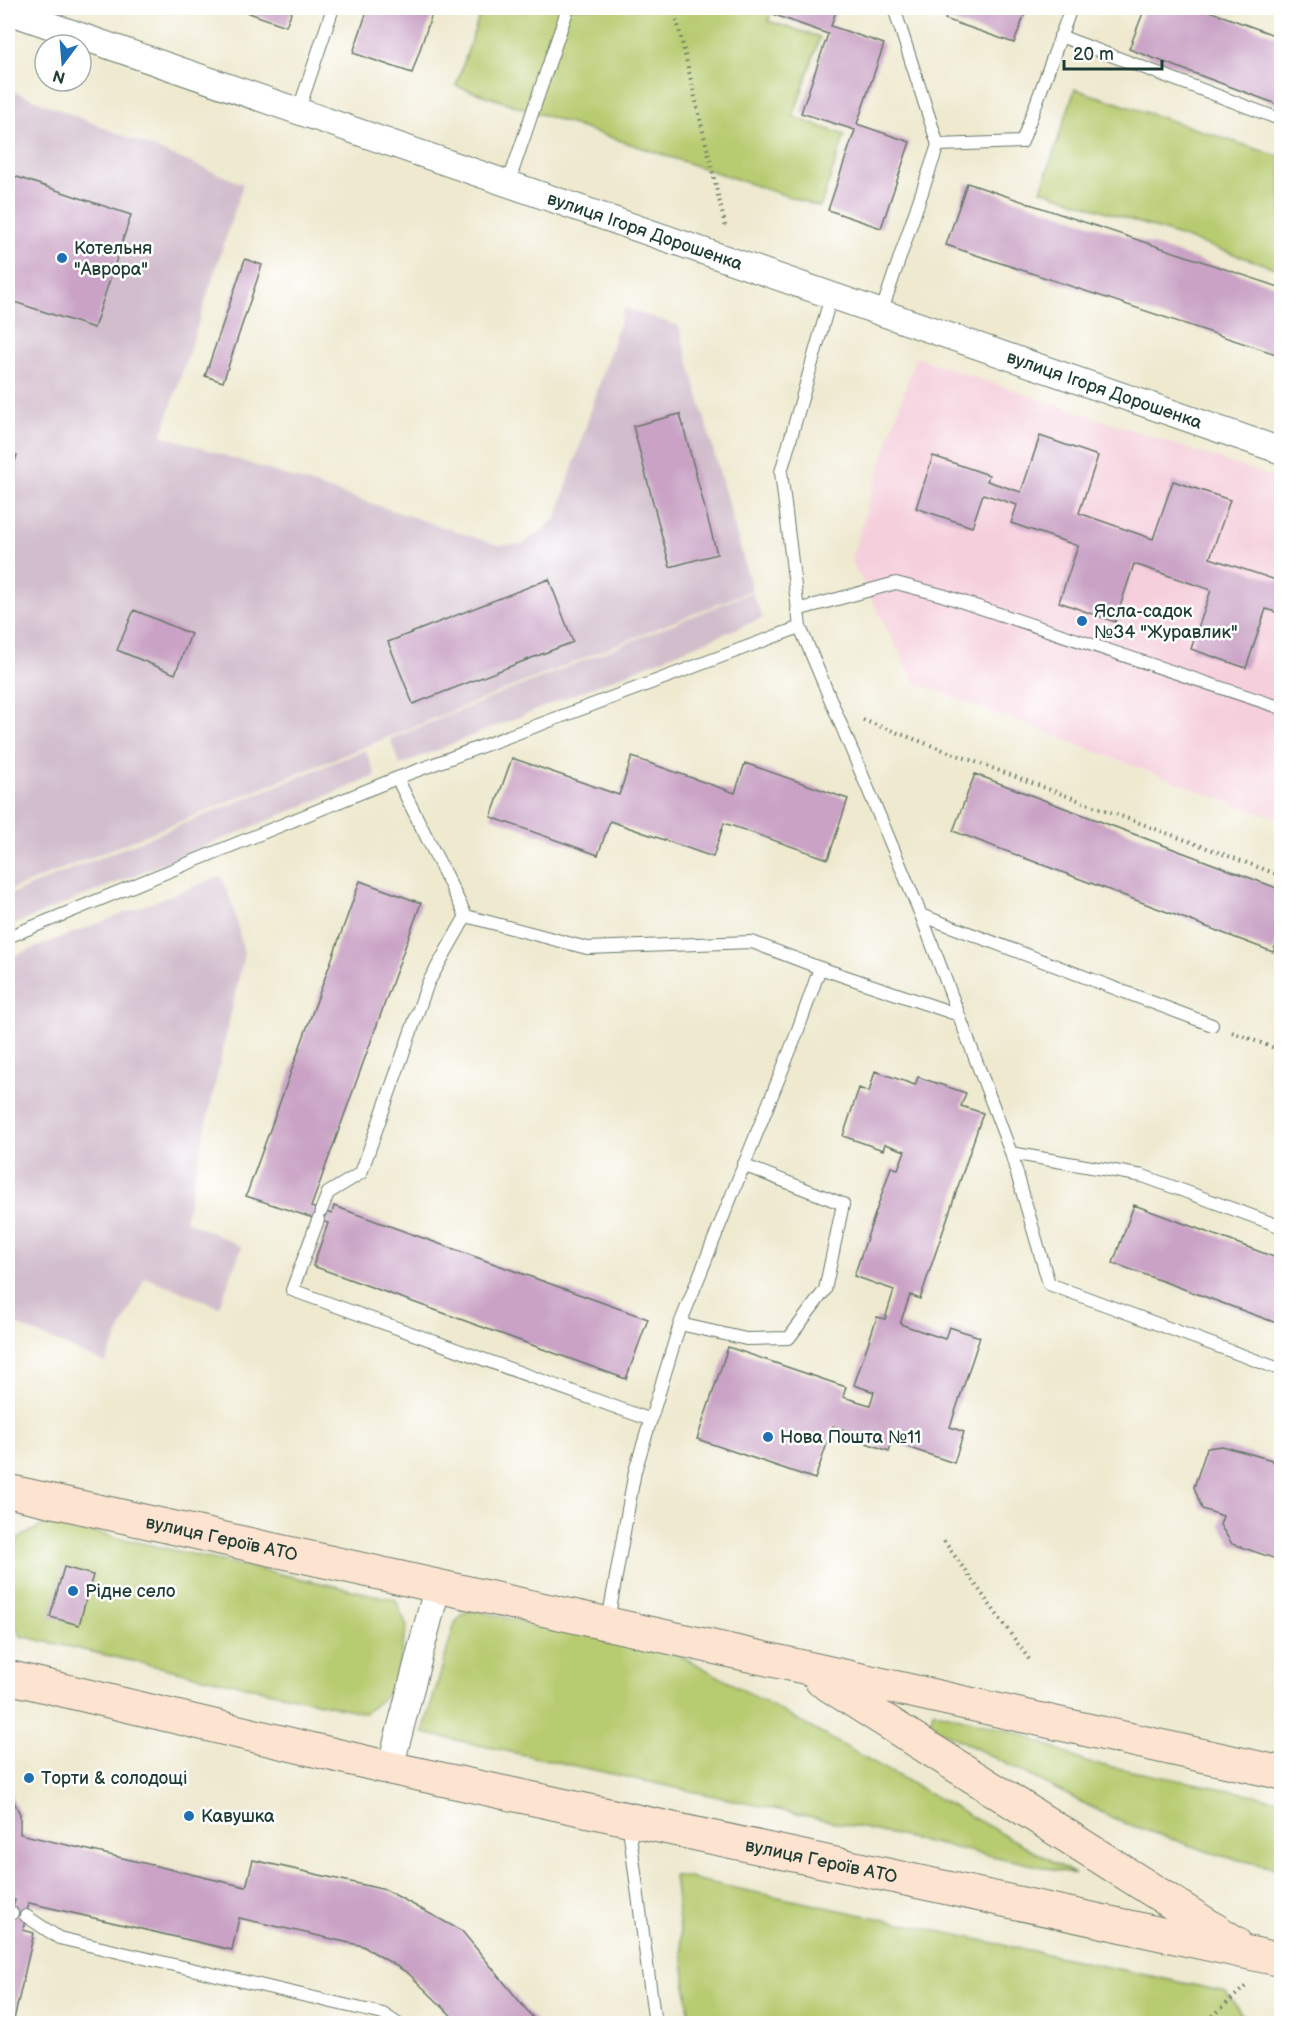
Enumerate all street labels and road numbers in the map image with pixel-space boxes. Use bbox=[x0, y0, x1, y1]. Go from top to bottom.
street label: вулиця Ігоря Дорошенка bbox=[545, 188, 746, 275]
street label: вулиця Ігоря Дорошенка bbox=[1004, 346, 1205, 433]
street label: вулиця Героїв АТО bbox=[144, 1511, 300, 1565]
street label: вулиця Героїв АТО bbox=[743, 1834, 899, 1887]

